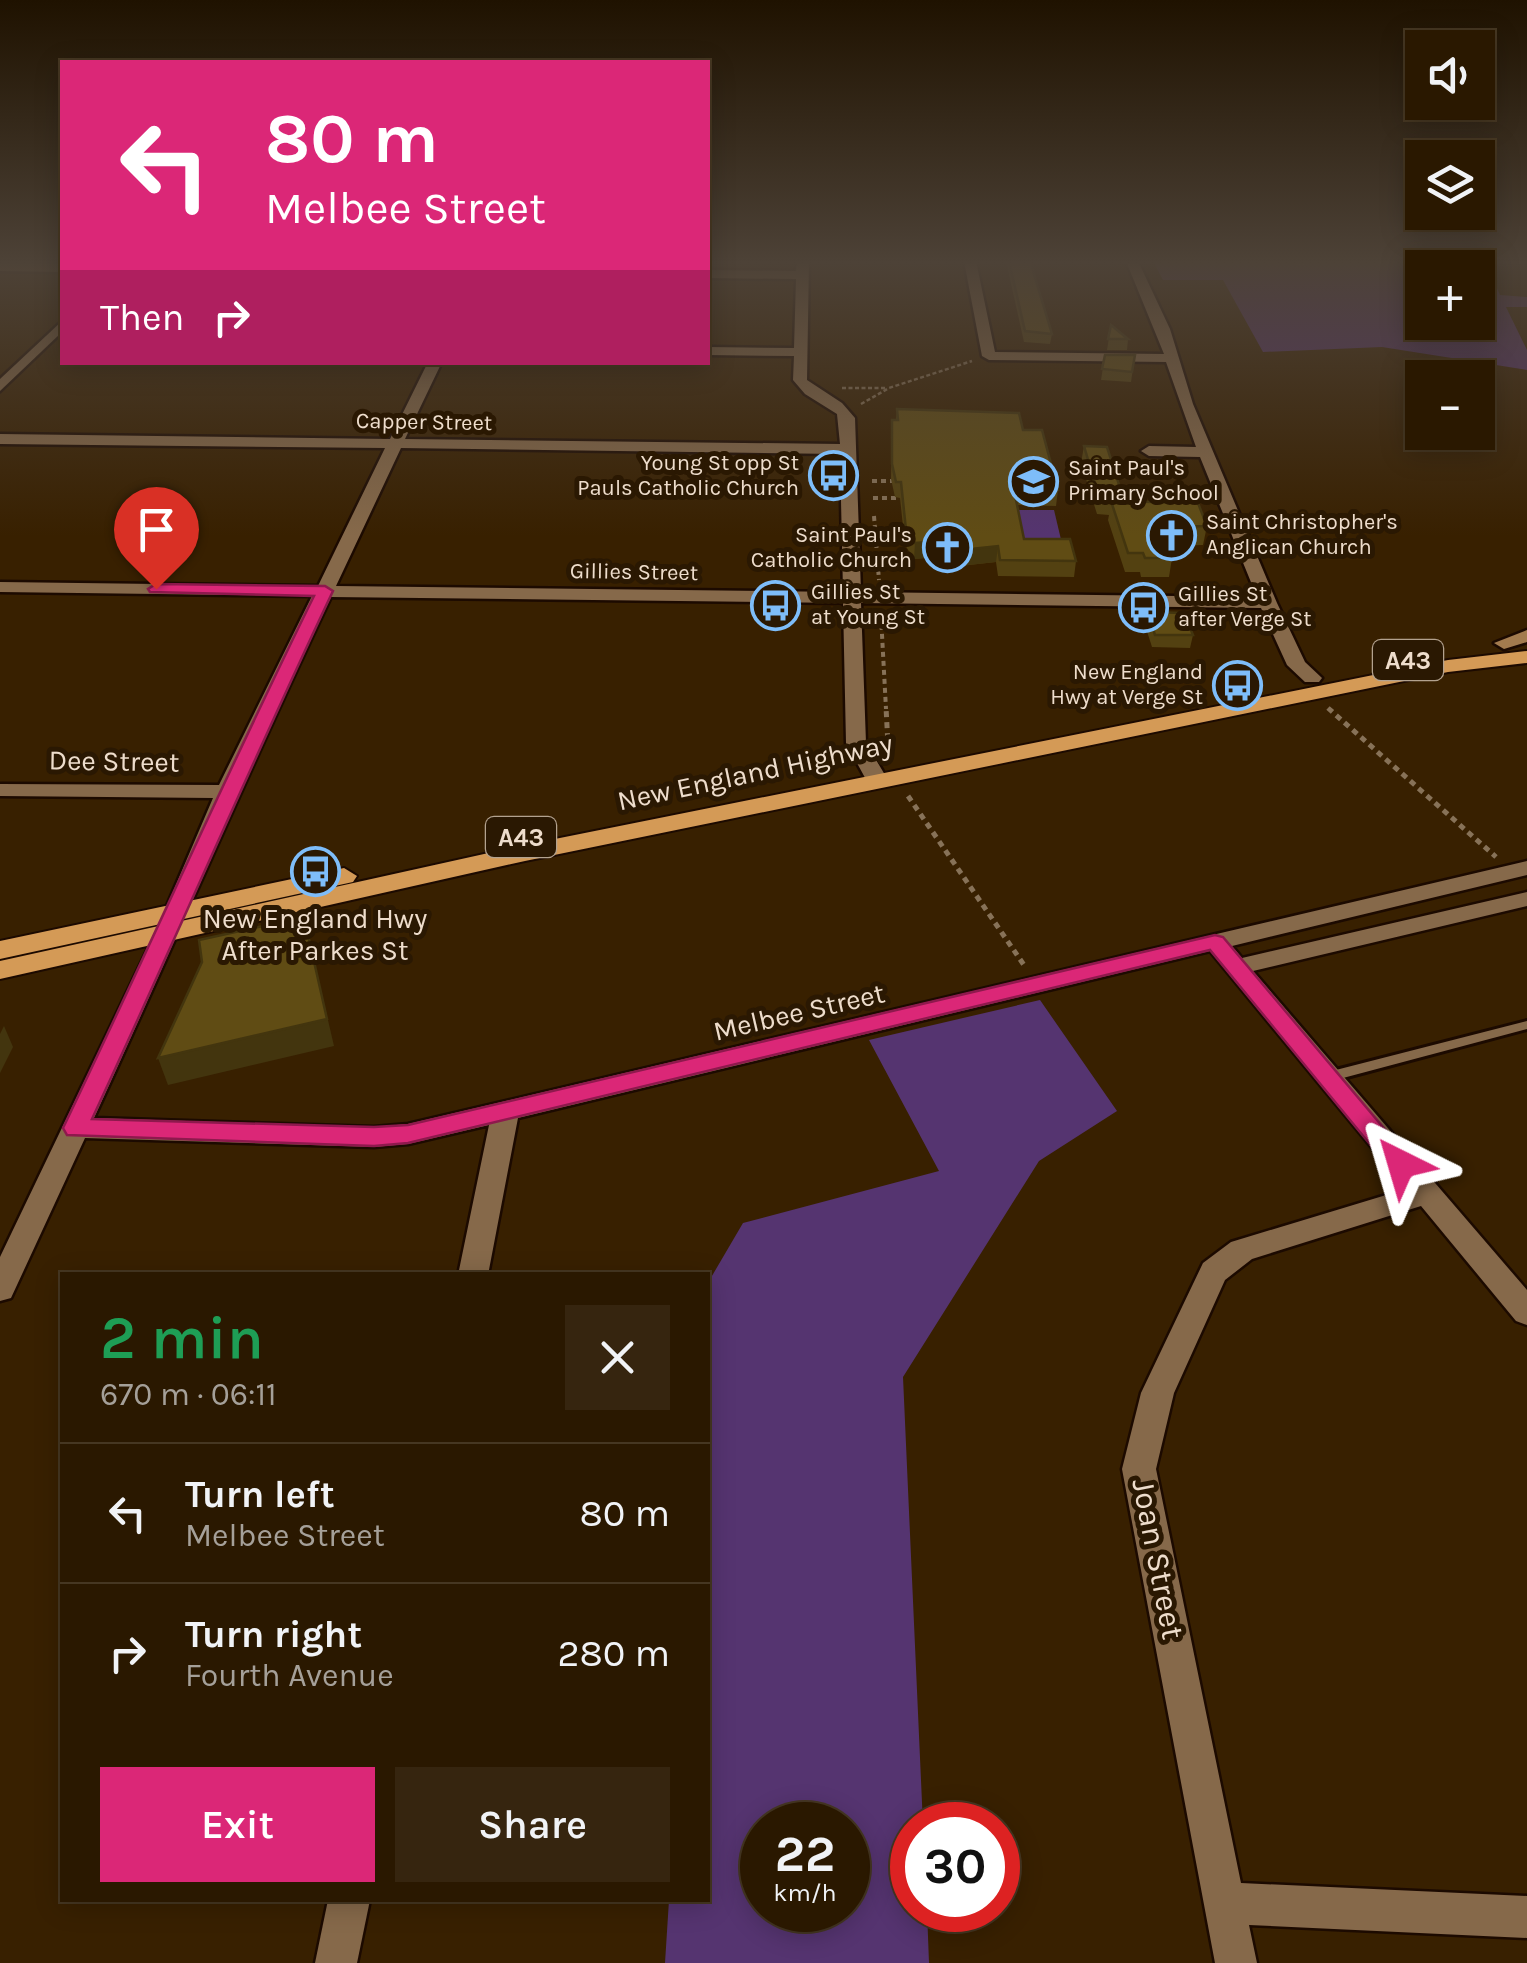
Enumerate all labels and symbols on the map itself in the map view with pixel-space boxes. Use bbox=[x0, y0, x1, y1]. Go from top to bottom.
street label: Capper Street bbox=[356, 408, 492, 436]
place label: Young St opp St Pauls Catholic Church bbox=[577, 450, 799, 501]
bus stop icon: Young St opp St Pauls Catholic Church bbox=[808, 450, 860, 502]
school or university icon: Saint Paul's Primary School bbox=[1007, 455, 1059, 507]
place label: Saint Paul's Primary School bbox=[1068, 455, 1219, 506]
pin bbox=[114, 487, 199, 590]
church icon: Saint Christopher's Anglican Church bbox=[1145, 509, 1197, 561]
place label: Saint Christopher's Anglican Church bbox=[1206, 509, 1398, 560]
place label: Saint Paul's Catholic Church bbox=[751, 522, 912, 573]
church icon: Saint Paul's Catholic Church bbox=[921, 522, 973, 574]
street label: Gillies Street bbox=[570, 558, 698, 586]
bus stop icon: Gillies St at Young St bbox=[750, 579, 802, 631]
place label: Gillies St at Young St bbox=[811, 579, 925, 630]
bus stop icon: Gillies St after Verge St bbox=[1117, 581, 1169, 633]
place label: Gillies St after Verge St bbox=[1178, 581, 1311, 632]
road number: A43 bbox=[1373, 640, 1443, 680]
place label: New England Hwy at Verge St bbox=[1050, 659, 1203, 710]
bus stop icon: New England Hwy at Verge St bbox=[1212, 659, 1264, 711]
street label: New England Highway bbox=[614, 727, 896, 817]
street label: Dee Street bbox=[48, 743, 180, 779]
road number: A43 bbox=[486, 817, 556, 857]
bus stop icon: New England Hwy After Parkes St bbox=[289, 845, 341, 897]
place label: New England Hwy After Parkes St bbox=[203, 902, 427, 967]
street label: Melbee Street bbox=[710, 976, 888, 1048]
position arrow bbox=[1349, 1112, 1453, 1216]
street label: Joan Street bbox=[1124, 1476, 1192, 1642]
speed limit sign: 30 bbox=[890, 1802, 1020, 1932]

